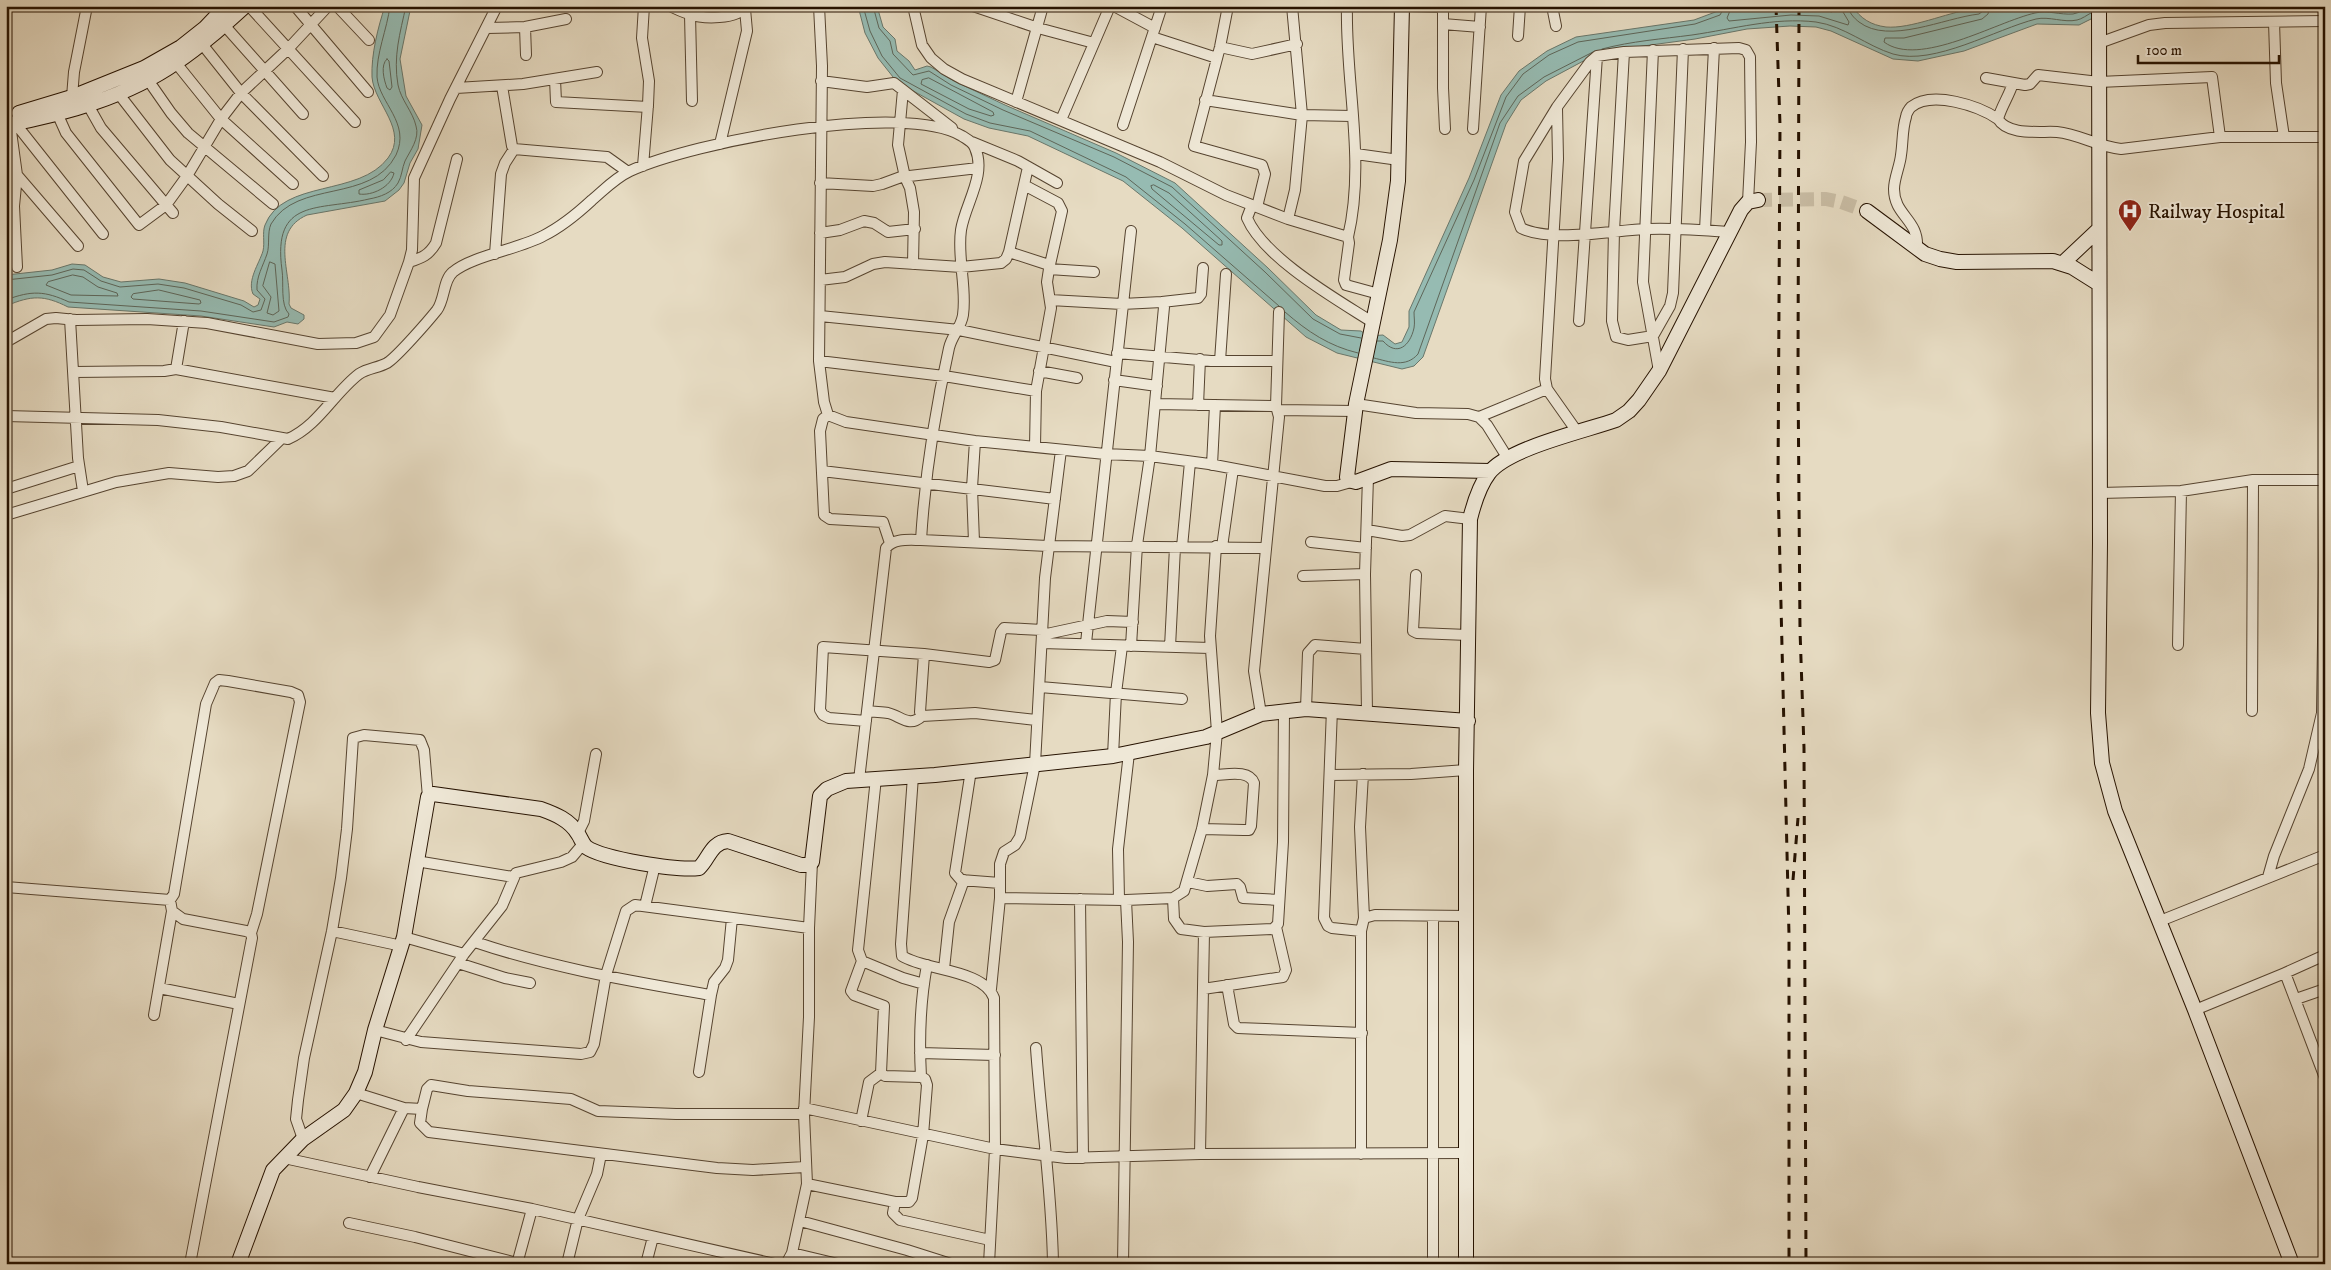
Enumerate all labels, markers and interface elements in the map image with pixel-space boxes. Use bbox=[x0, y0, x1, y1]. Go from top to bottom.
scale bar bbox=[2138, 32, 2280, 64]
text: 100 m bbox=[2146, 41, 2182, 60]
hospital icon: Railway Hospital bbox=[2117, 198, 2143, 232]
place label: Railway Hospital bbox=[2148, 200, 2285, 225]

